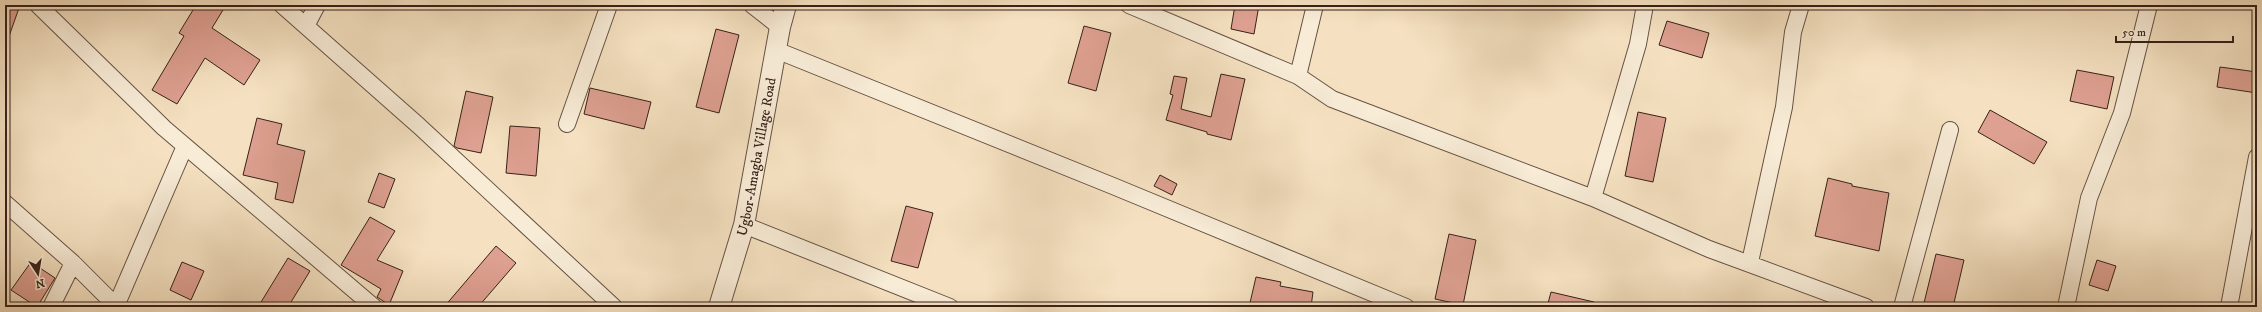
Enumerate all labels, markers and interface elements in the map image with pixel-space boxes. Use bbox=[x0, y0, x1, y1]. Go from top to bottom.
scale bar bbox=[2116, 18, 2233, 44]
text: 50 m bbox=[2122, 25, 2146, 40]
street label: Ugbor-Amagba Village Road bbox=[733, 76, 781, 239]
north arrow bbox=[18, 254, 58, 294]
text: N bbox=[34, 275, 46, 291]

